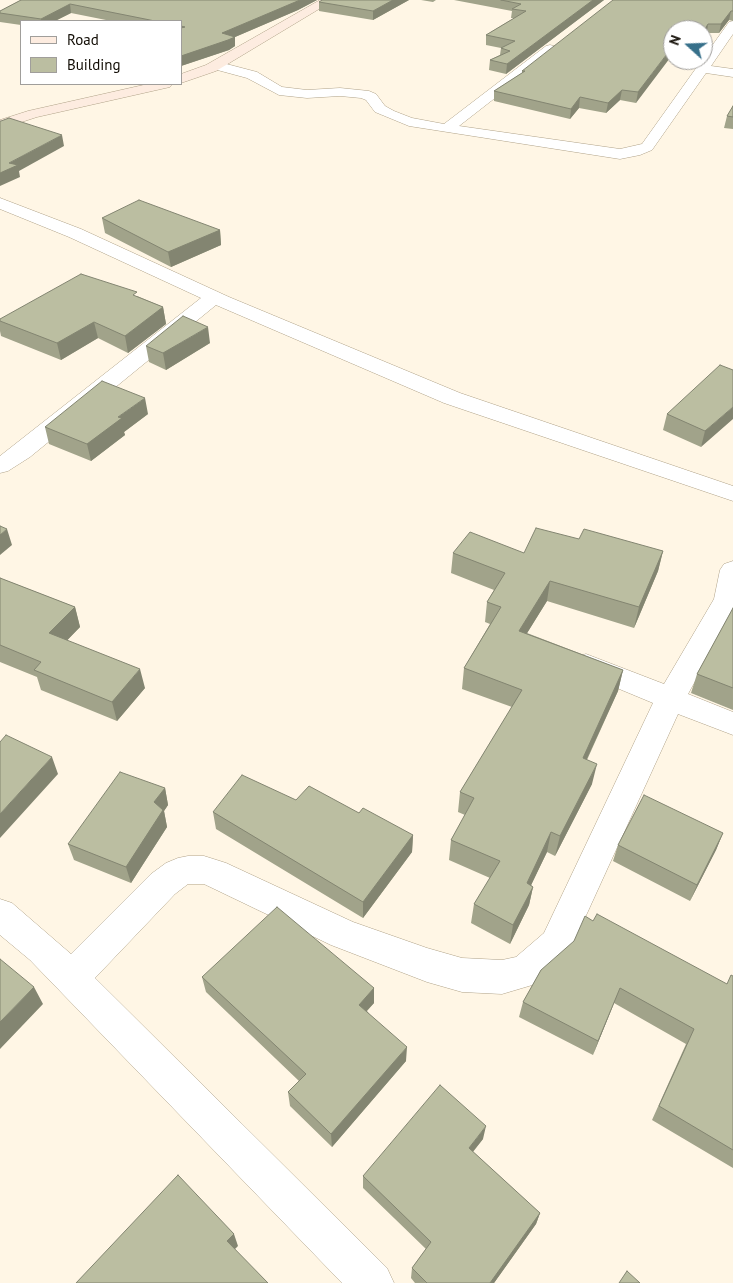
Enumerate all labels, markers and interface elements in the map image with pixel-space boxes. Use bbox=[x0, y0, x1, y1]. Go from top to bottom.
legend bbox=[20, 20, 182, 85]
north arrow bbox=[663, 20, 713, 70]
text: Road bbox=[67, 30, 99, 49]
text: N bbox=[665, 33, 685, 48]
text: Building bbox=[67, 55, 121, 74]

